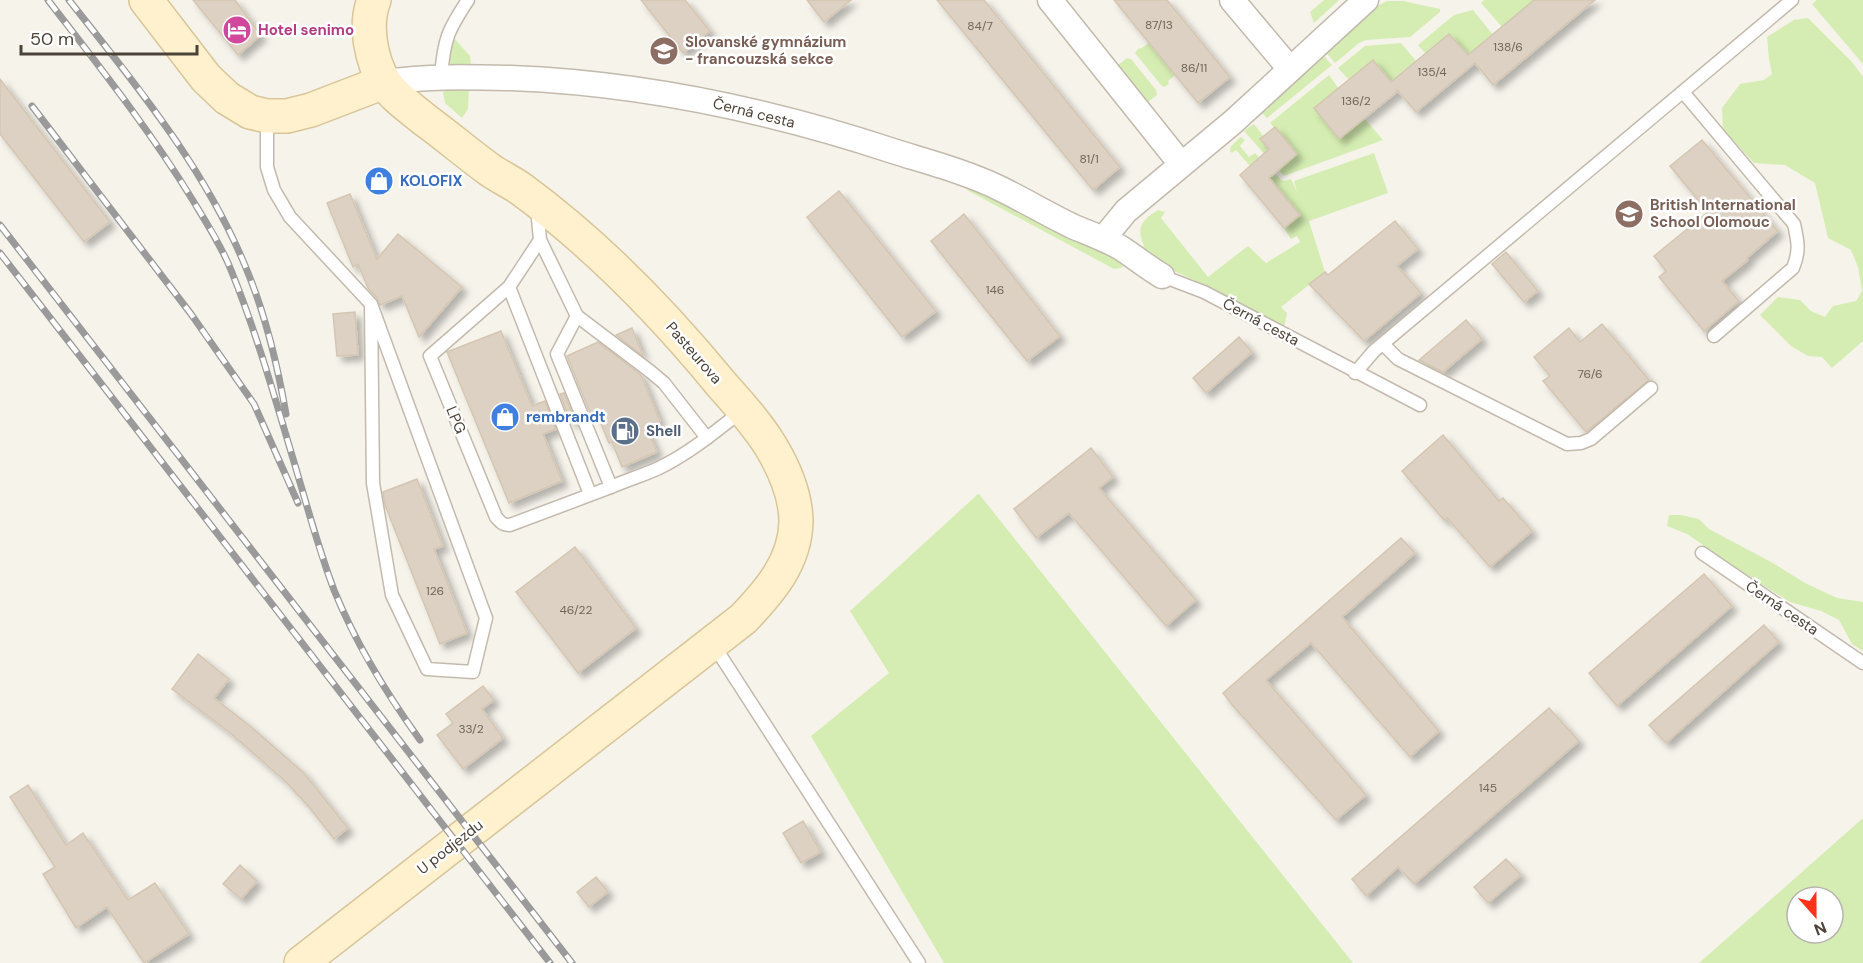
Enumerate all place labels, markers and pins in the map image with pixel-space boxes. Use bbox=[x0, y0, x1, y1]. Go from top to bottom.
hotel icon: Hotel senimo bbox=[221, 14, 253, 46]
place label: Hotel senimo bbox=[258, 20, 354, 40]
place label: Slovanské gymnázium - francouzská sekce bbox=[685, 32, 847, 69]
school or university icon: Slovanské gymnázium - francouzská sekce bbox=[648, 35, 680, 67]
shop icon: KOLOFIX bbox=[363, 165, 395, 197]
place label: KOLOFIX bbox=[400, 171, 462, 191]
place label: British International School Olomouc bbox=[1650, 195, 1796, 232]
school or university icon: British International School Olomouc bbox=[1613, 198, 1645, 230]
shop icon: rembrandt bbox=[489, 401, 521, 433]
place label: rembrandt bbox=[526, 407, 606, 427]
fuel station icon: Shell bbox=[609, 415, 641, 447]
place label: Shell bbox=[646, 421, 681, 441]

